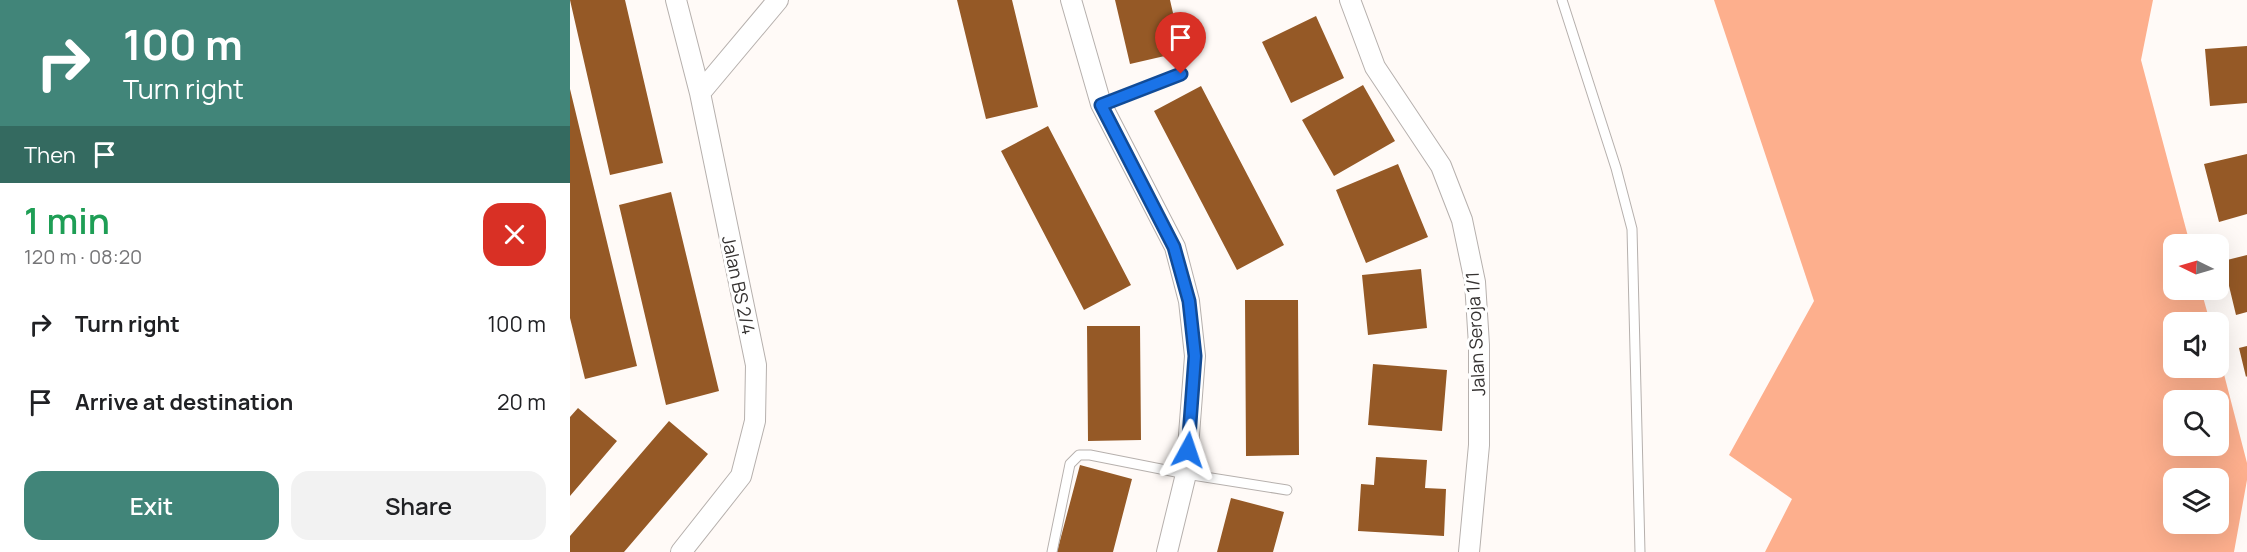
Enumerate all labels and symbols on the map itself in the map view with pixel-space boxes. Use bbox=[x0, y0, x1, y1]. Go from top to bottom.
pin bbox=[1155, 12, 1206, 74]
street label: Jalan BS 2/4 bbox=[717, 233, 761, 337]
north arrow bbox=[2163, 234, 2229, 300]
street label: Jalan Seroja 1/1 bbox=[1460, 271, 1490, 397]
position arrow bbox=[1156, 418, 1220, 482]

